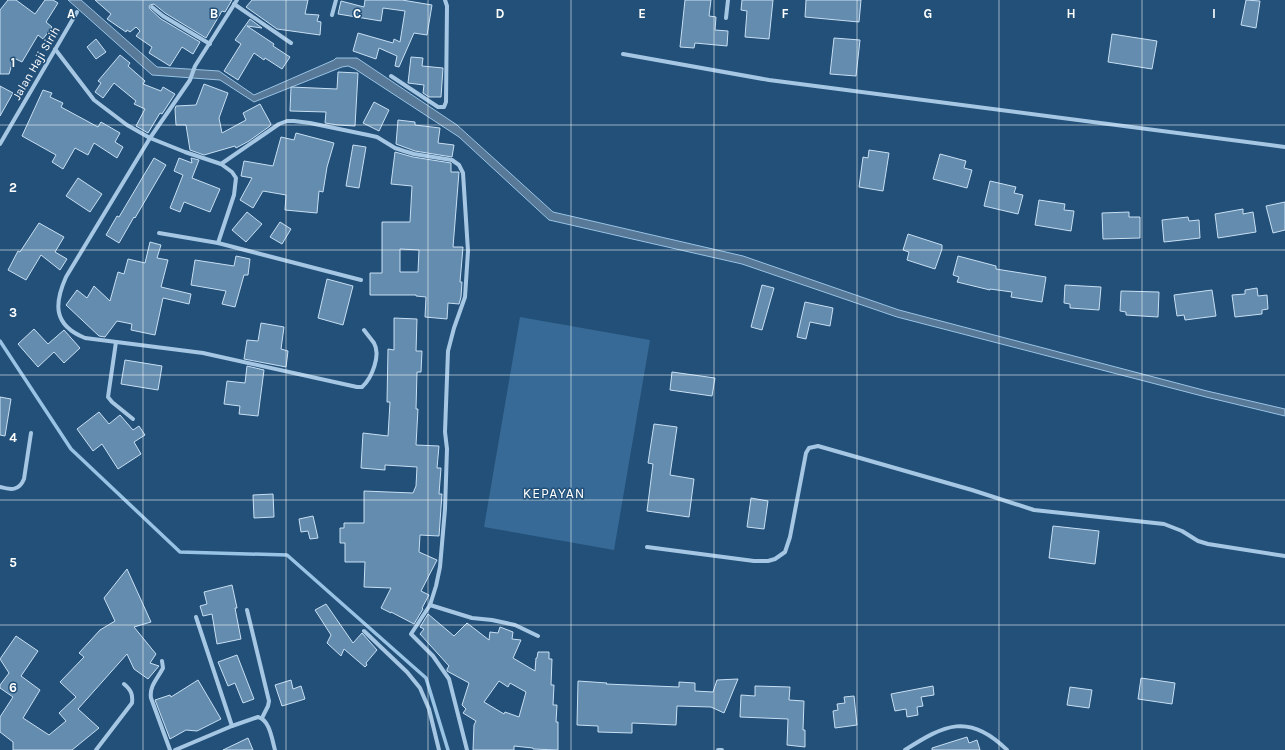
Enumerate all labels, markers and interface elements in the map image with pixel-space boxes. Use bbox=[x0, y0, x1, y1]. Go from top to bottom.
text: A bbox=[67, 6, 75, 21]
text: B bbox=[210, 6, 218, 21]
text: C bbox=[353, 6, 361, 21]
text: D bbox=[496, 6, 505, 21]
text: E bbox=[638, 6, 646, 21]
text: F bbox=[781, 6, 789, 21]
text: G bbox=[924, 6, 932, 21]
text: H bbox=[1066, 6, 1076, 21]
text: I bbox=[1212, 6, 1216, 21]
street label: Jalan Haji Sirih bbox=[9, 24, 63, 102]
text: 1 bbox=[11, 55, 15, 70]
text: 2 bbox=[9, 180, 17, 195]
text: 3 bbox=[9, 305, 17, 320]
text: 4 bbox=[9, 430, 17, 445]
district label: KEPAYAN bbox=[523, 485, 585, 502]
text: 5 bbox=[9, 555, 17, 570]
text: 6 bbox=[9, 680, 17, 695]

